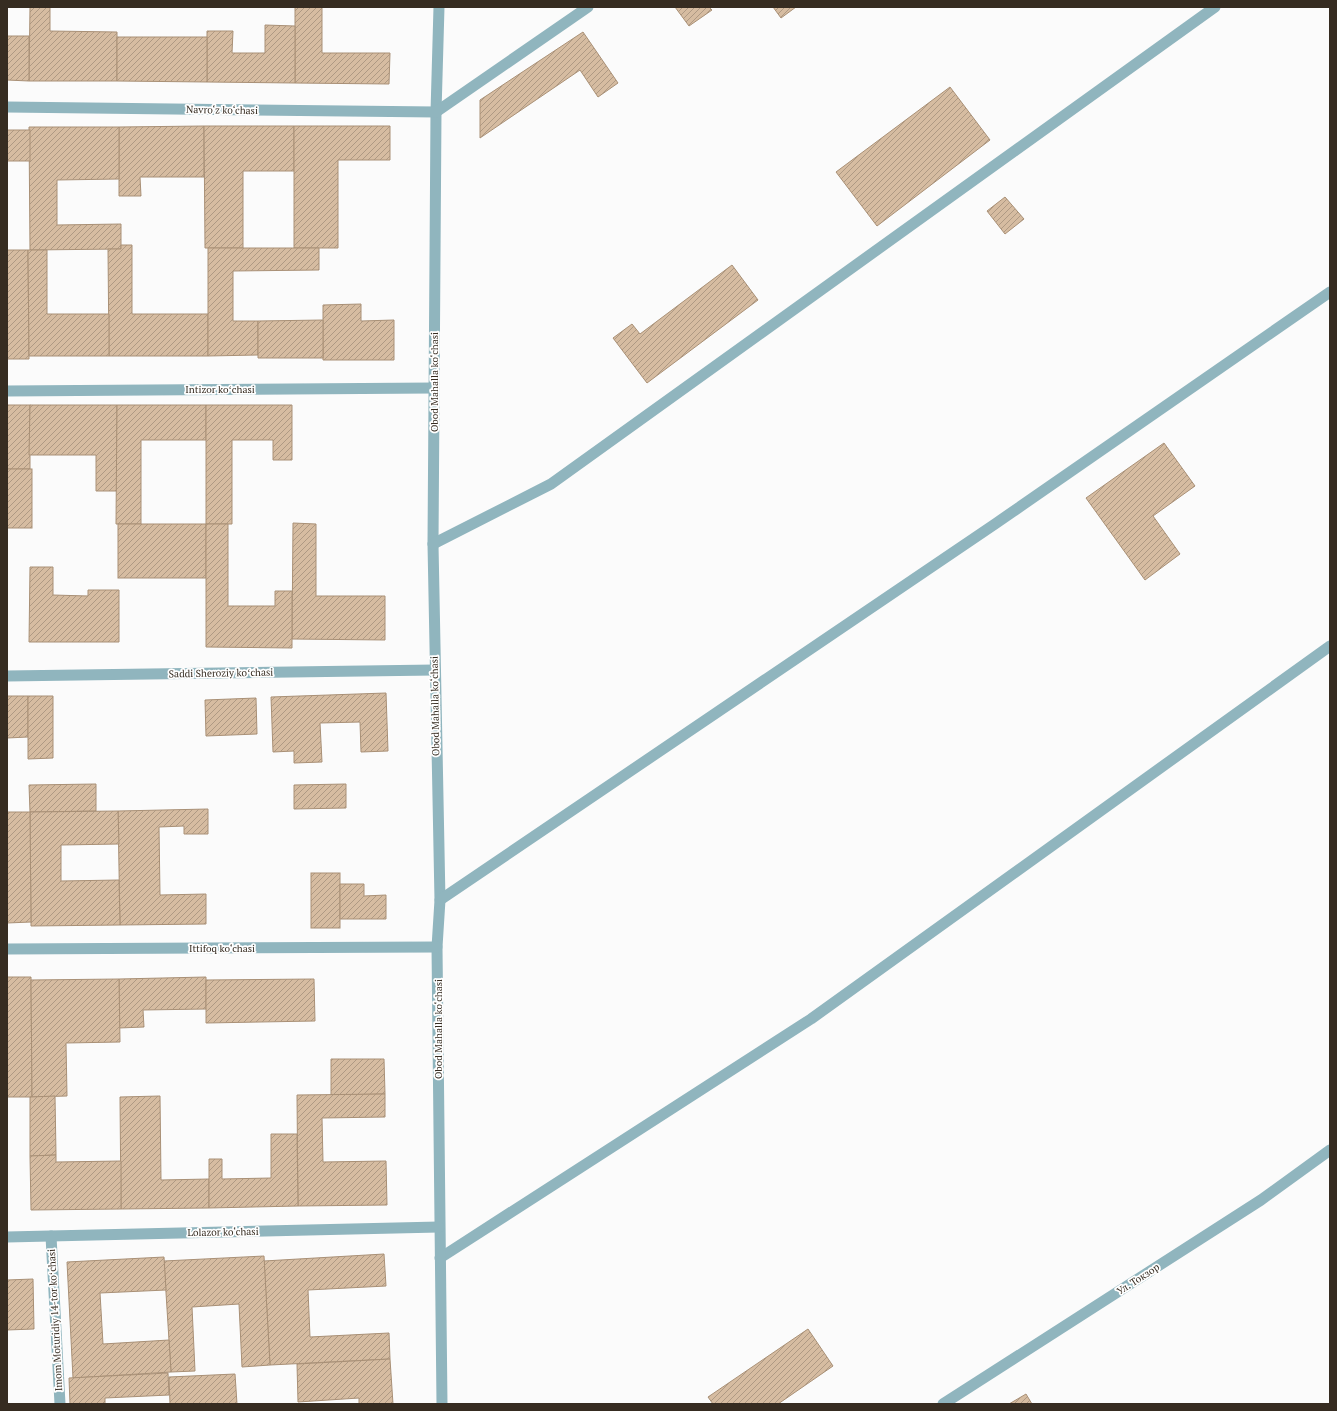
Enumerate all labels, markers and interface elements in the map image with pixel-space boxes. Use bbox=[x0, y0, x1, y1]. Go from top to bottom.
street label: Navro‘z ko‘chasi bbox=[186, 103, 258, 117]
street label: Obod Mahalla ko‘chasi bbox=[428, 332, 441, 432]
street label: Intizor koʻchasi bbox=[185, 383, 255, 396]
street label: Obod Mahalla ko‘chasi bbox=[428, 656, 442, 756]
street label: Saddi Sheroziy koʻchasi bbox=[169, 666, 273, 680]
street label: Ittifoq ko‘chasi bbox=[189, 942, 255, 955]
street label: Obod Mahalla ko‘chasi bbox=[432, 979, 445, 1079]
street label: Lolazor ko‘chasi bbox=[187, 1225, 259, 1239]
street label: Imom Moturidiy 14-tor koʻchasi bbox=[45, 1249, 65, 1391]
street label: Ул. Токзор bbox=[1114, 1260, 1162, 1298]

